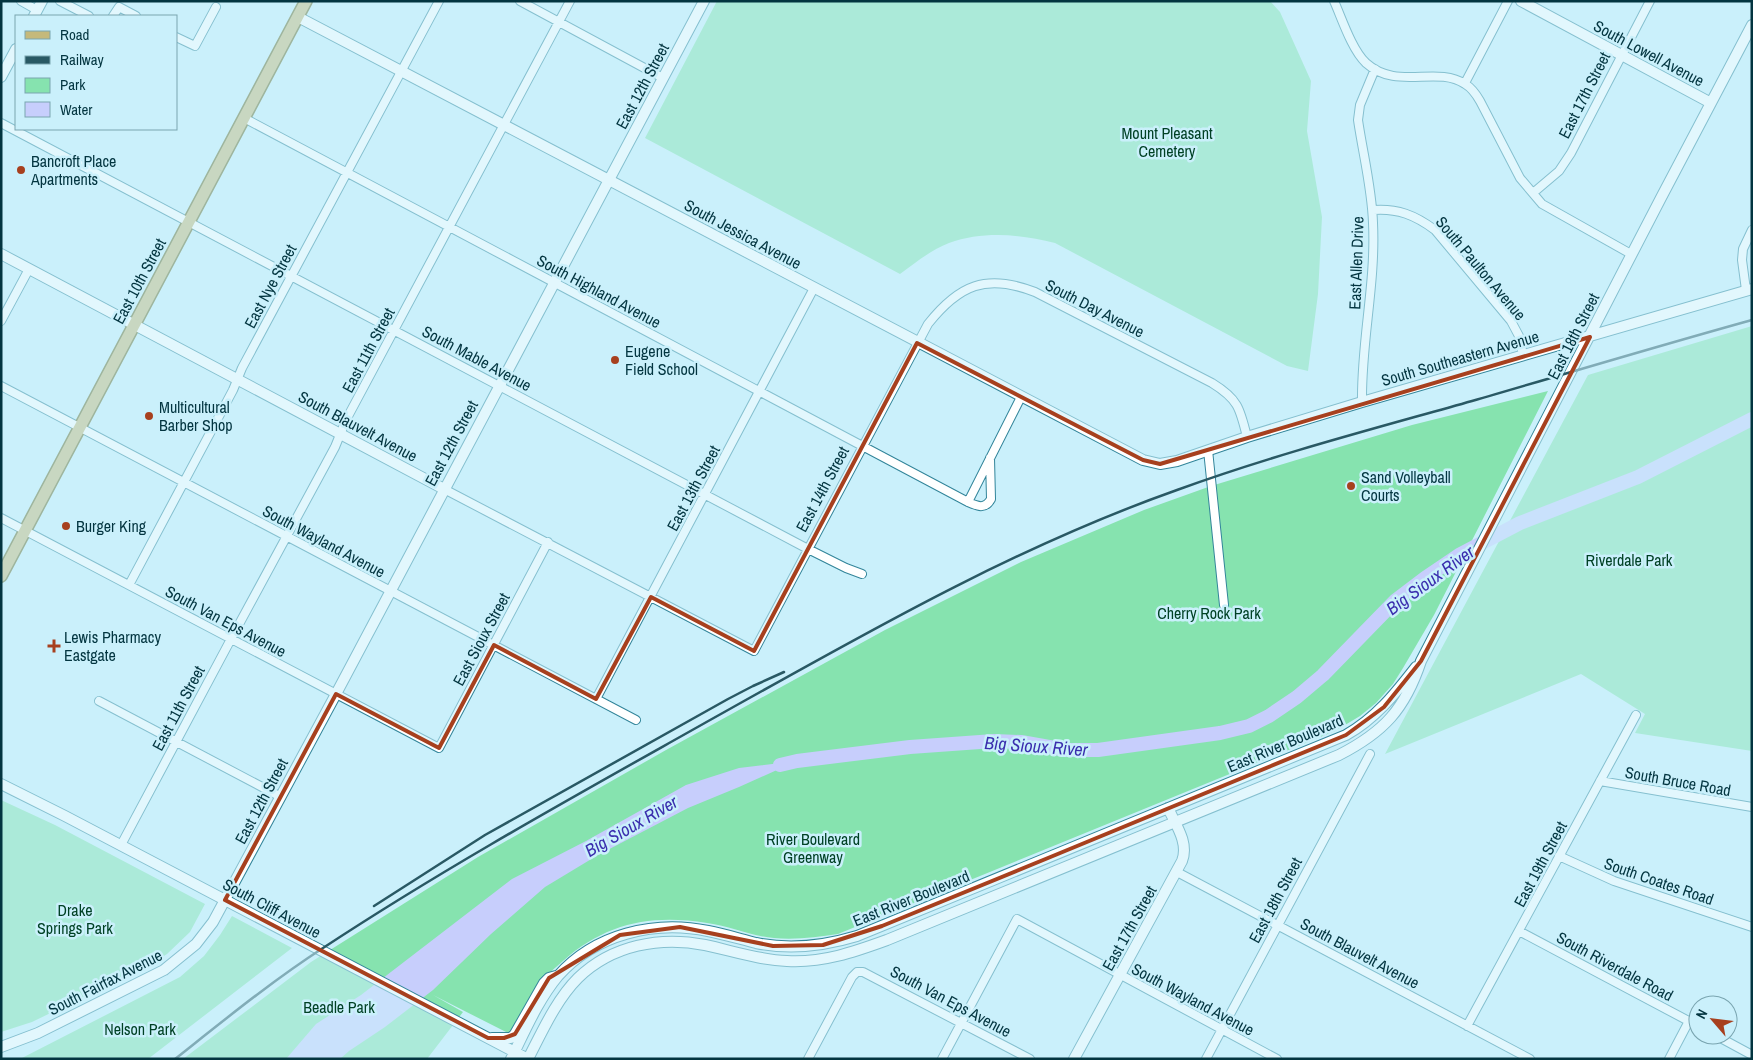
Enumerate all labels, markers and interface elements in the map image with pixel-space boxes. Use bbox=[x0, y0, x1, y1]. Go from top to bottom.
legend bbox=[15, 15, 178, 130]
street label: South Lowell Avenue bbox=[1590, 15, 1708, 91]
text: Road bbox=[60, 24, 89, 45]
street label: East 12th Street bbox=[610, 39, 674, 133]
street label: East 17th Street bbox=[1553, 48, 1615, 142]
text: Railway bbox=[60, 49, 105, 70]
text: Park bbox=[60, 74, 86, 95]
text: Water bbox=[60, 99, 92, 120]
park label: Mount Pleasant Cemetery bbox=[1121, 122, 1213, 162]
place label: Bancroft Place Apartments bbox=[30, 150, 116, 190]
marker: Bancroft Place Apartments bbox=[15, 164, 27, 176]
street label: South Jessica Avenue bbox=[681, 194, 805, 274]
street label: South Paulton Avenue bbox=[1431, 211, 1531, 325]
street label: East Allen Drive bbox=[1343, 216, 1369, 310]
street label: East 10th Street bbox=[107, 234, 171, 328]
street label: East Nye Street bbox=[239, 240, 301, 332]
street label: South Highland Avenue bbox=[533, 249, 665, 333]
street label: South Day Avenue bbox=[1042, 274, 1148, 342]
street label: East 18th Street bbox=[1542, 289, 1604, 383]
street label: East 11th Street bbox=[336, 303, 400, 396]
street label: South Mable Avenue bbox=[418, 320, 536, 396]
street label: South Southeastern Avenue bbox=[1379, 325, 1541, 391]
place label: Eugene Field School bbox=[625, 340, 698, 380]
marker: Eugene Field School bbox=[609, 354, 621, 366]
street label: South Blauvelt Avenue bbox=[295, 385, 421, 467]
place label: Multicultural Barber Shop bbox=[159, 396, 233, 436]
street label: East 12th Street bbox=[419, 396, 483, 490]
marker: Multicultural Barber Shop bbox=[143, 410, 155, 422]
street label: East 13th Street bbox=[661, 441, 725, 535]
street label: East 14th Street bbox=[790, 442, 854, 536]
place label: Sand Volleyball Courts bbox=[1361, 466, 1451, 506]
marker: Sand Volleyball Courts bbox=[1345, 480, 1357, 492]
street label: South Wayland Avenue bbox=[259, 499, 389, 583]
place label: Burger King bbox=[76, 515, 147, 537]
marker: Burger King bbox=[60, 520, 72, 532]
water label: Big Sioux River bbox=[1381, 539, 1480, 620]
park label: Riverdale Park bbox=[1586, 549, 1673, 571]
street label: South Van Eps Avenue bbox=[162, 580, 290, 662]
street label: East Sioux Street bbox=[447, 588, 515, 689]
park label: Cherry Rock Park bbox=[1157, 602, 1261, 624]
place label: Lewis Pharmacy Eastgate bbox=[64, 626, 161, 666]
marker: Lewis Pharmacy Eastgate bbox=[48, 640, 60, 652]
street label: East 11th Street bbox=[146, 661, 210, 754]
street label: East River Boulevard bbox=[1224, 709, 1346, 777]
water label: Big Sioux River bbox=[984, 730, 1090, 762]
street label: East 12th Street bbox=[229, 754, 293, 848]
street label: South Bruce Road bbox=[1623, 761, 1733, 801]
water label: Big Sioux River bbox=[580, 789, 683, 863]
street label: East 19th Street bbox=[1508, 817, 1572, 911]
park label: River Boulevard Greenway bbox=[766, 828, 860, 868]
street label: South Coates Road bbox=[1601, 852, 1717, 910]
street label: East 18th Street bbox=[1243, 853, 1307, 947]
street label: East River Boulevard bbox=[849, 865, 973, 931]
street label: South Cliff Avenue bbox=[219, 873, 325, 943]
street label: East 17th Street bbox=[1097, 881, 1162, 974]
park label: Drake Springs Park bbox=[37, 899, 113, 939]
street label: South Blauvelt Avenue bbox=[1297, 912, 1423, 994]
street label: South Riverdale Road bbox=[1553, 926, 1677, 1006]
street label: South Fairfax Avenue bbox=[44, 944, 166, 1020]
street label: South Wayland Avenue bbox=[1128, 957, 1258, 1041]
street label: South Van Eps Avenue bbox=[887, 960, 1015, 1042]
north arrow bbox=[1688, 995, 1738, 1045]
park label: Beadle Park bbox=[303, 996, 375, 1018]
text: N bbox=[1692, 1006, 1711, 1022]
park label: Nelson Park bbox=[104, 1018, 176, 1040]

